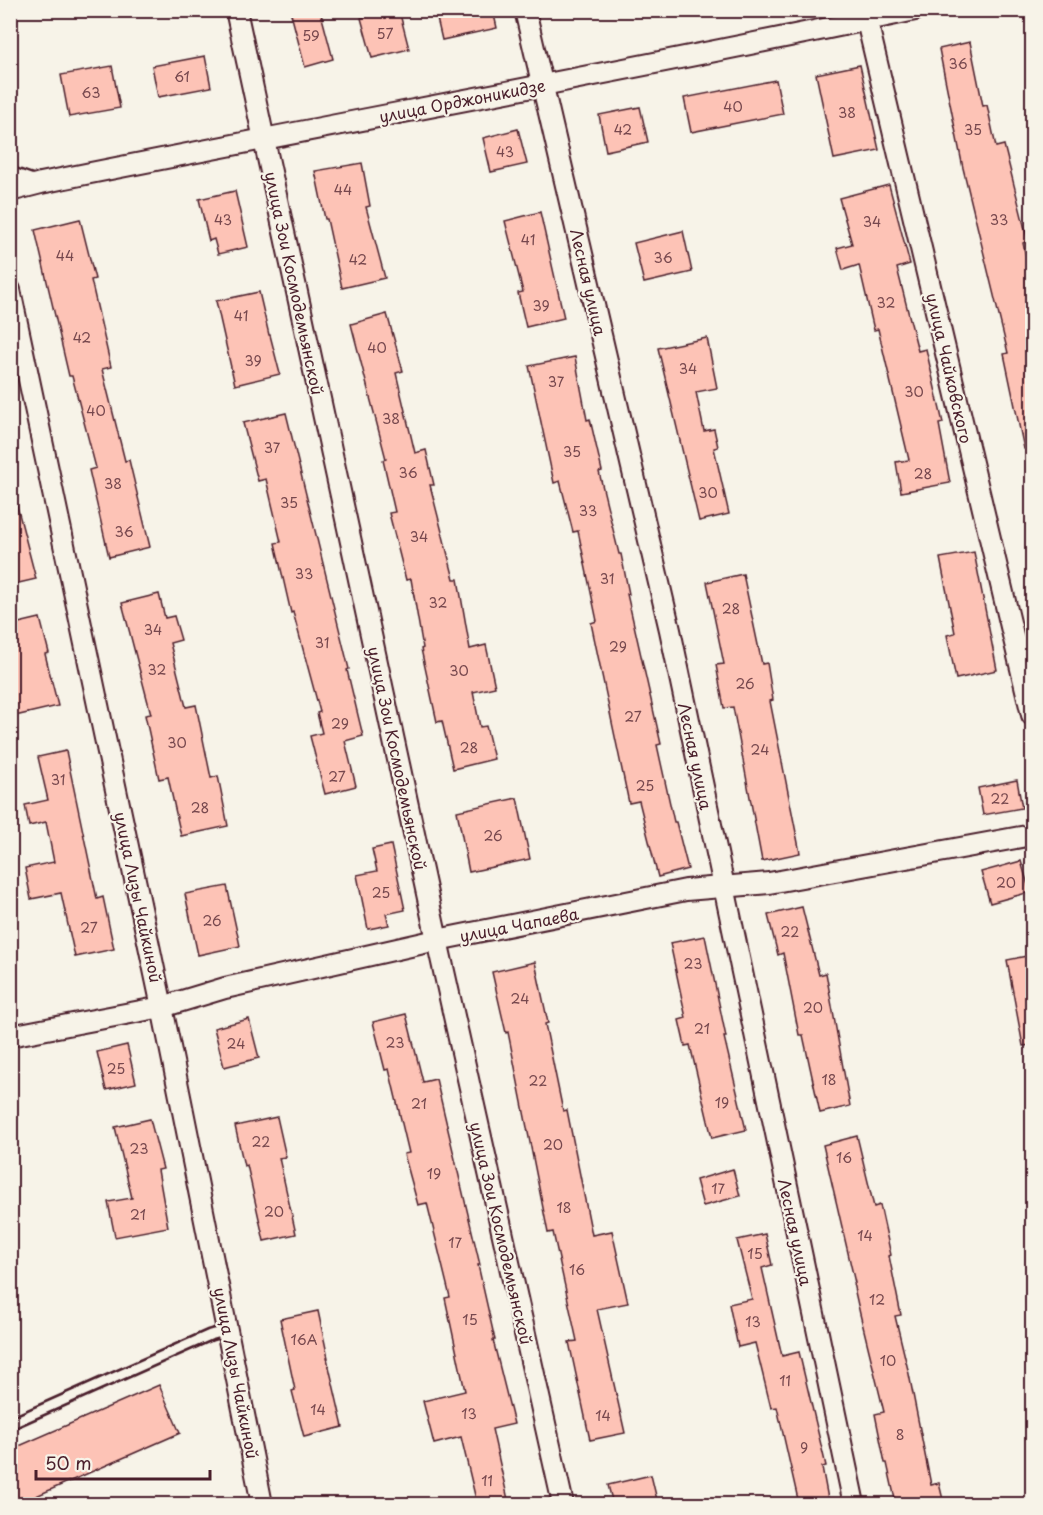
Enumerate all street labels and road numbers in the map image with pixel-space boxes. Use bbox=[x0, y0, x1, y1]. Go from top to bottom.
street label: улица Орджоникидзе bbox=[377, 72, 547, 128]
street label: улица Зои Космодемьянской bbox=[260, 169, 330, 397]
street label: Лесная улица bbox=[565, 226, 613, 338]
street label: улица Чайковского bbox=[921, 290, 979, 446]
street label: улица Зои Космодемьянской bbox=[363, 644, 433, 872]
street label: Лесная улица bbox=[673, 700, 719, 812]
street label: улица Лизы Чайкиной bbox=[109, 809, 169, 985]
street label: улица Чапаева bbox=[457, 901, 581, 947]
street label: улица Зои Космодемьянской bbox=[465, 1119, 539, 1347]
street label: Лесная улица bbox=[773, 1176, 819, 1288]
street label: улица Лизы Чайкиной bbox=[209, 1285, 265, 1461]

